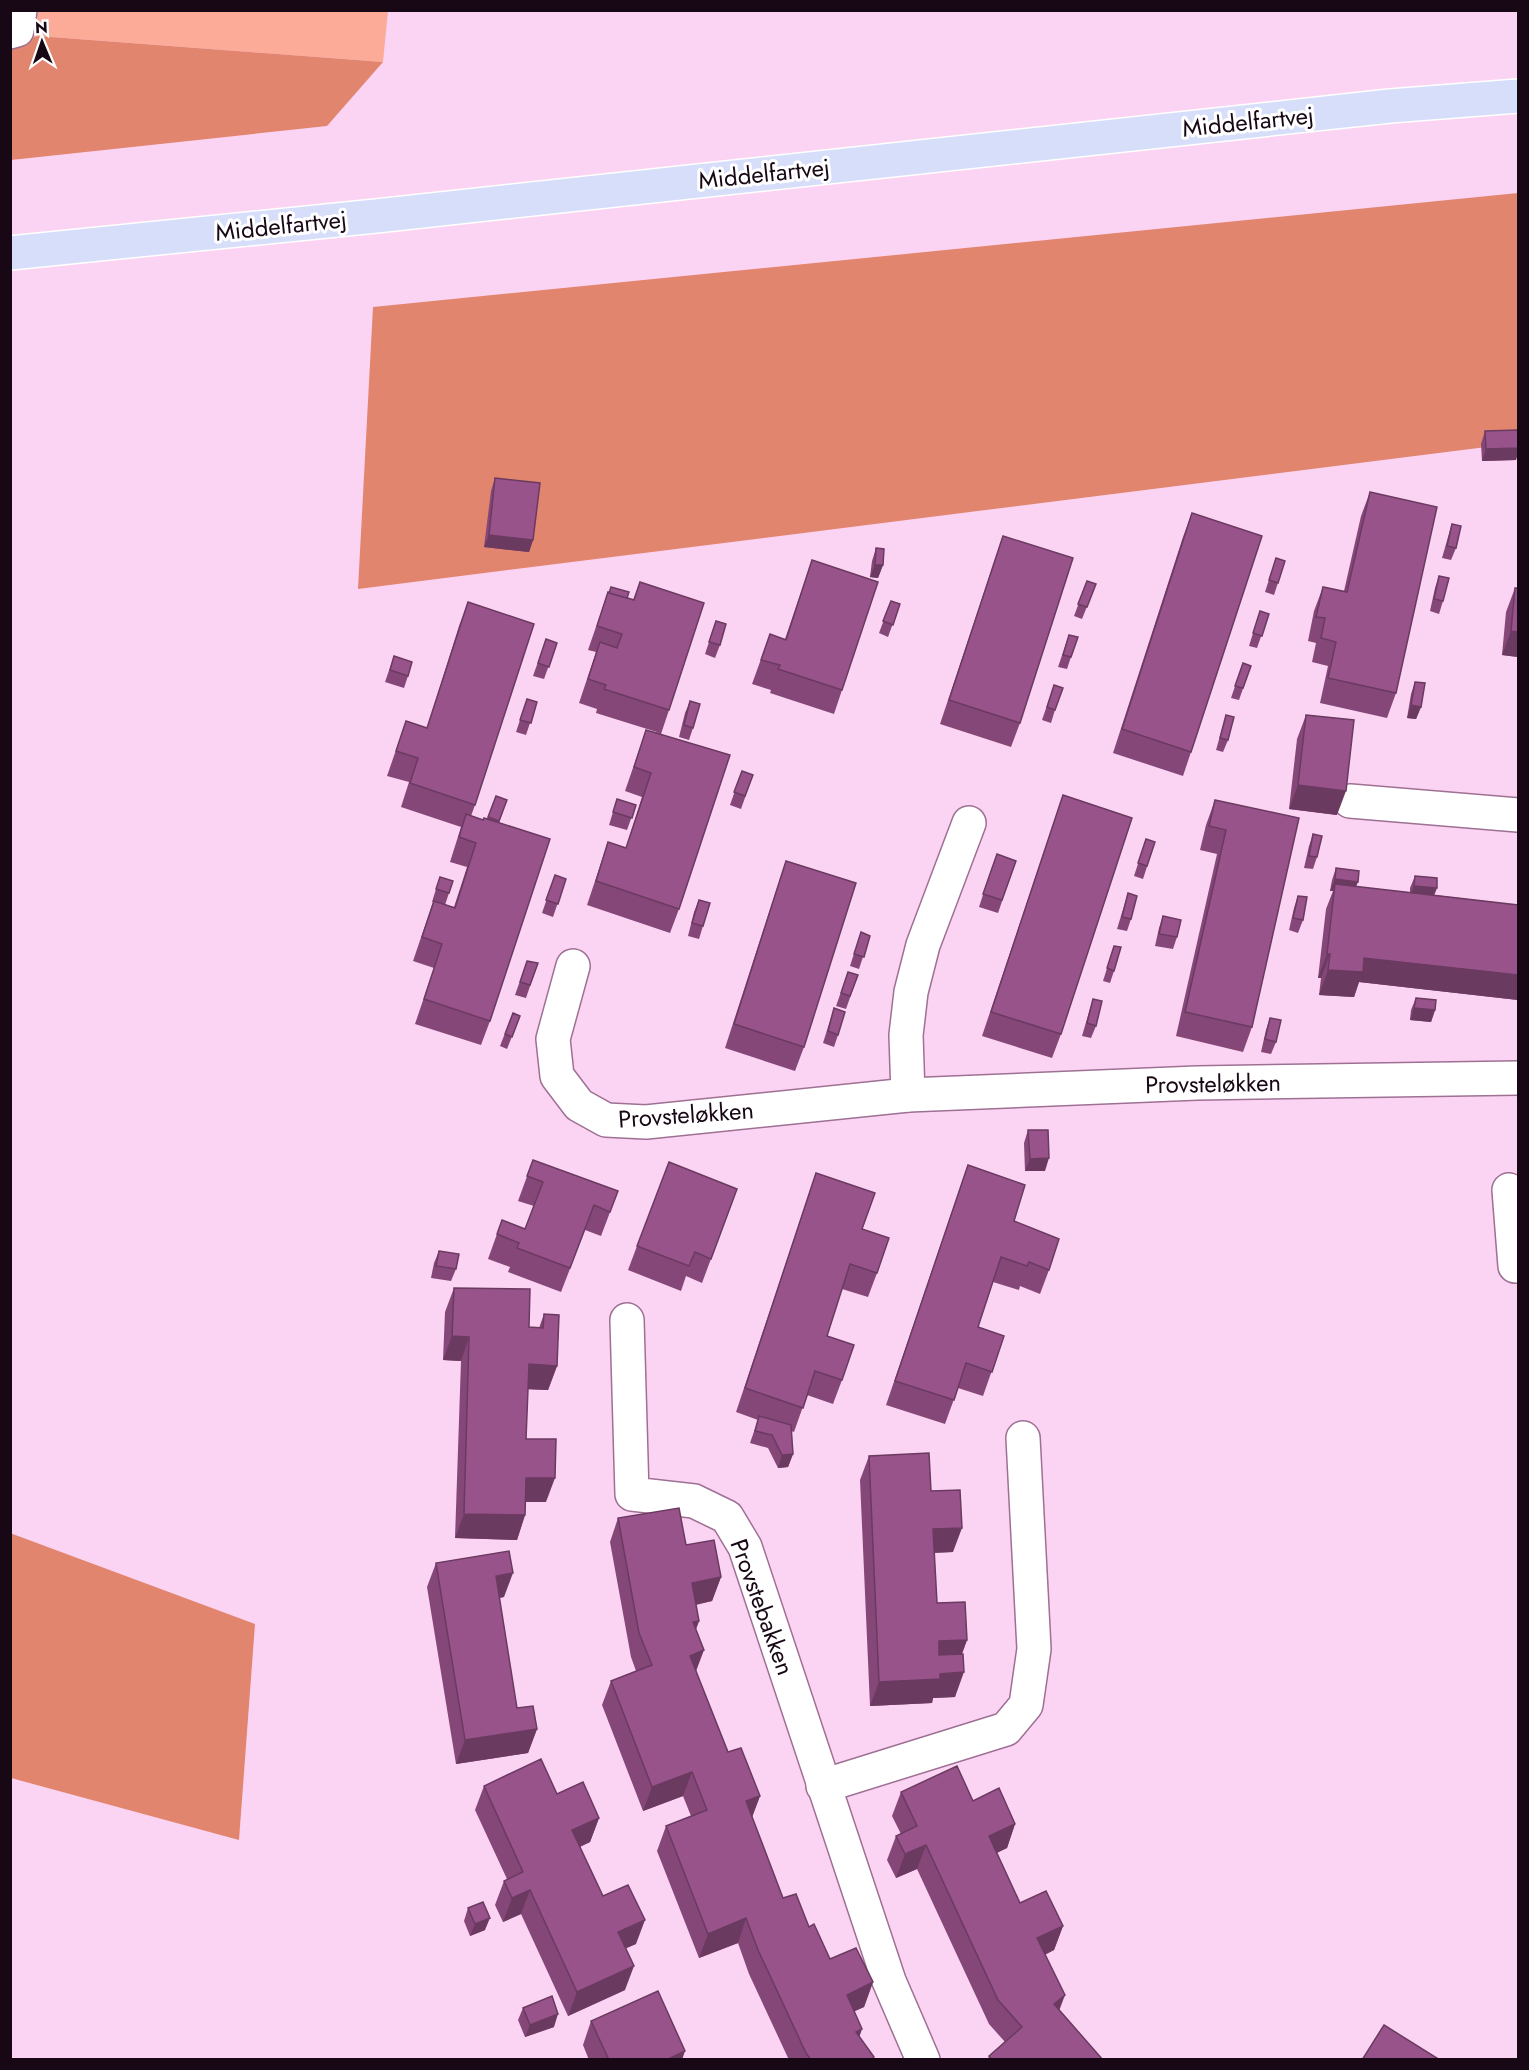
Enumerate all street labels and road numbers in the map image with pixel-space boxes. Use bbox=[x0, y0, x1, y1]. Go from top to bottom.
street label: Middelfartvej bbox=[1181, 97, 1315, 146]
street label: Middelfartvej bbox=[697, 149, 831, 198]
street label: Middelfartvej bbox=[214, 201, 348, 250]
street label: Provsteløkken bbox=[1145, 1065, 1281, 1102]
street label: Provsteløkken bbox=[617, 1092, 755, 1137]
street label: Provstebakken bbox=[722, 1534, 803, 1680]

